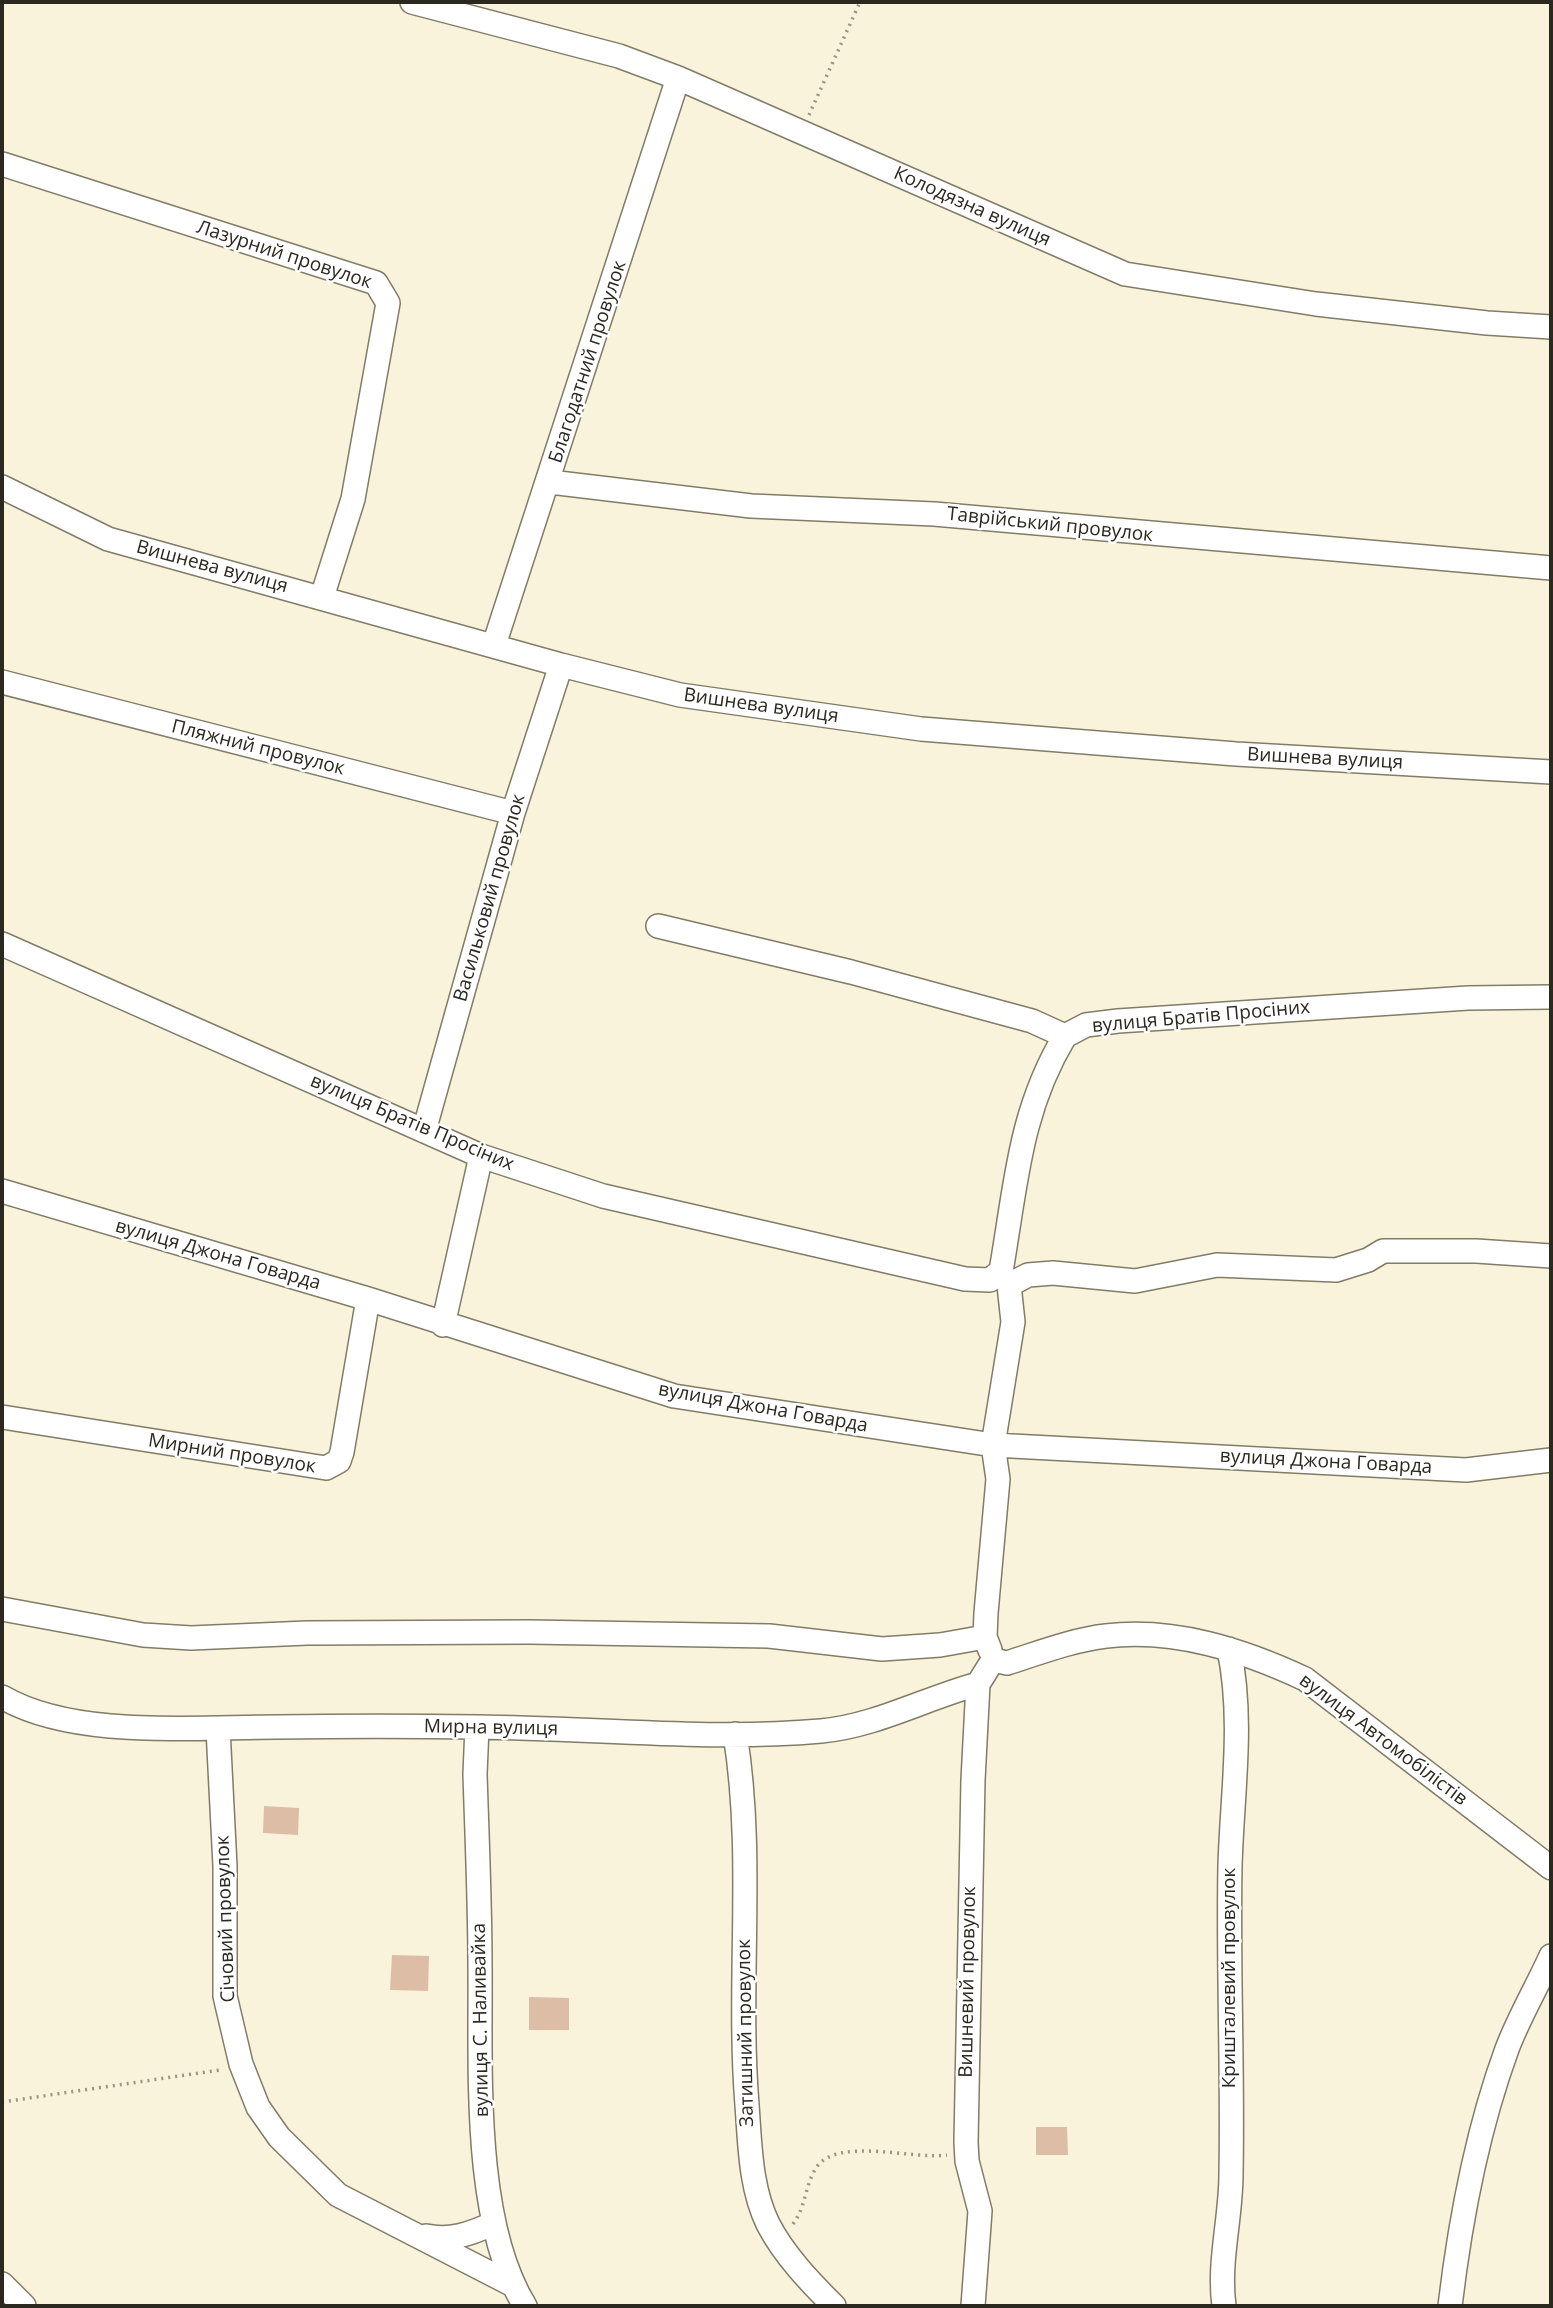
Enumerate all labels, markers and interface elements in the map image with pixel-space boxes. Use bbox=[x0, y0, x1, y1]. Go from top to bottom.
street label: Колодязна вулиця bbox=[890, 162, 1054, 252]
street label: Лазурний провулок bbox=[194, 216, 374, 294]
street label: Благодатний провулок bbox=[544, 258, 632, 466]
street label: Таврійський провулок bbox=[946, 503, 1154, 547]
street label: Вишнева вулиця bbox=[134, 536, 290, 598]
street label: Вишнева вулиця bbox=[682, 684, 840, 728]
street label: Пляжний провулок bbox=[169, 715, 347, 781]
street label: Вишнева вулиця bbox=[1246, 744, 1404, 774]
street label: Васильковий провулок bbox=[449, 792, 531, 1004]
street label: вулиця Братів Просіних bbox=[1091, 996, 1311, 1038]
street label: вулиця Братів Просіних bbox=[307, 1070, 517, 1176]
street label: вулиця Джона Говарда bbox=[113, 1215, 323, 1295]
street label: вулиця Джона Говарда bbox=[656, 1378, 870, 1438]
street label: Мирний провулок bbox=[147, 1429, 317, 1479]
street label: вулиця Джона Говарда bbox=[1219, 1445, 1433, 1479]
street label: вулиця Автомобілістів bbox=[1294, 1669, 1472, 1811]
street label: Мирна вулиця bbox=[424, 1715, 558, 1741]
street label: Січовий провулок bbox=[212, 1835, 240, 2003]
street label: Кришталевий провулок bbox=[1219, 1868, 1241, 2088]
street label: Вишневий провулок bbox=[955, 1886, 981, 2078]
street label: вулиця С. Наливайка bbox=[468, 1923, 494, 2117]
street label: Затишний провулок bbox=[733, 1939, 759, 2127]

